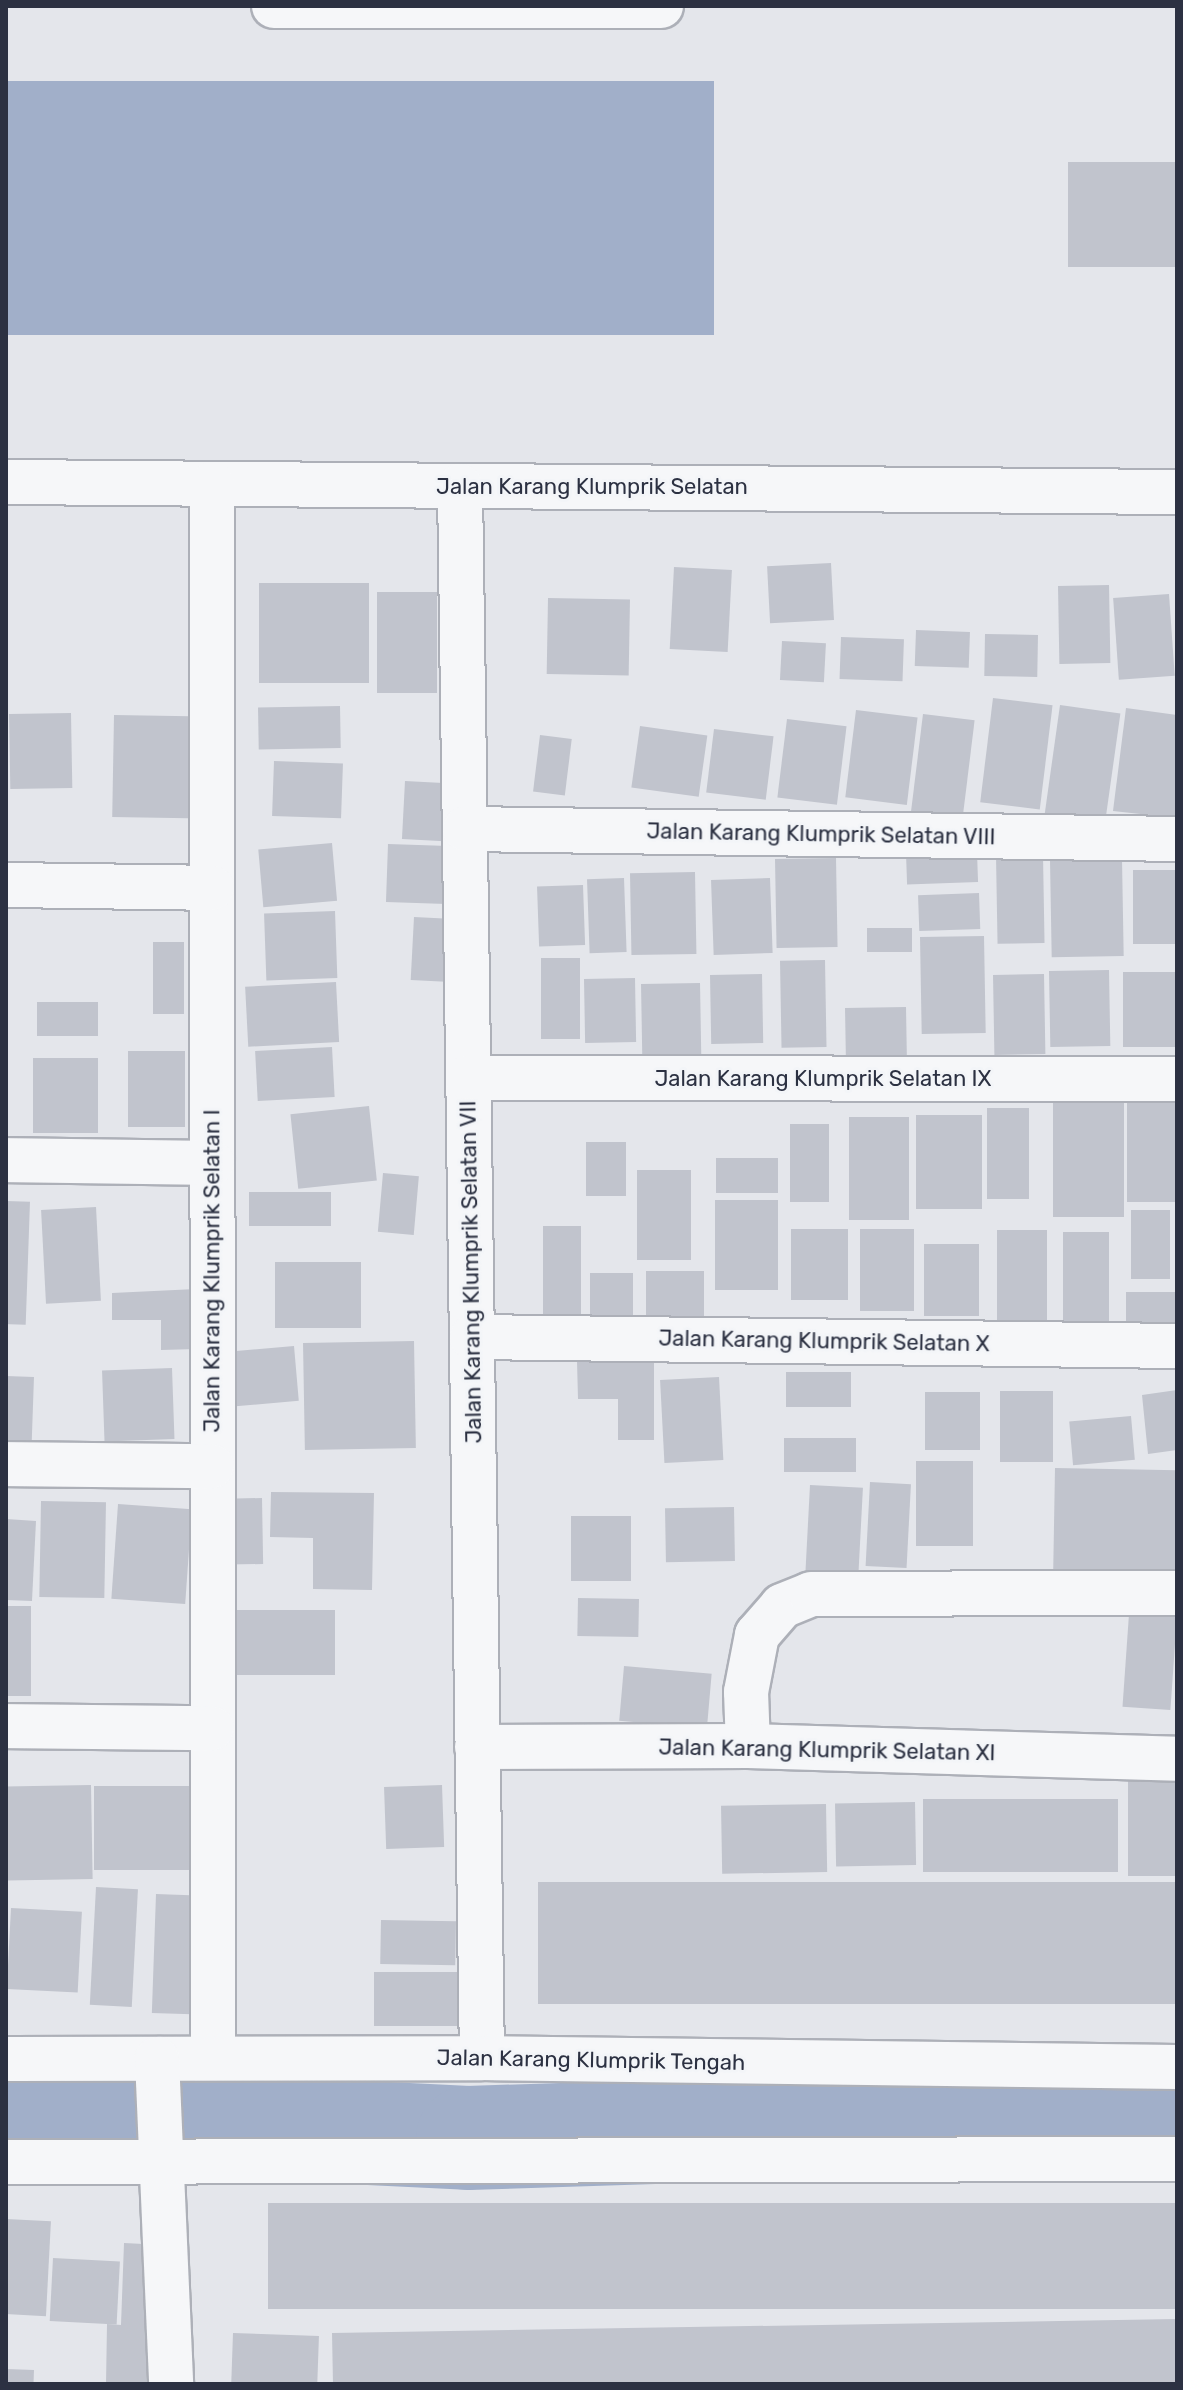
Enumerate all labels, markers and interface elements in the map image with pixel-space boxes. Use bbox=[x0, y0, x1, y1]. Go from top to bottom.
street label: Jalan Karang Klumprik Selatan bbox=[436, 474, 748, 500]
street label: Jalan Karang Klumprik Selatan VIII bbox=[646, 818, 996, 850]
street label: Jalan Karang Klumprik Selatan IX bbox=[654, 1066, 992, 1092]
street label: Jalan Karang Klumprik Selatan VII bbox=[455, 1100, 487, 1444]
street label: Jalan Karang Klumprik Selatan I bbox=[199, 1109, 225, 1433]
street label: Jalan Karang Klumprik Selatan X bbox=[658, 1325, 990, 1357]
street label: Jalan Karang Klumprik Selatan XI bbox=[658, 1734, 996, 1766]
street label: Jalan Karang Klumprik Tengah bbox=[436, 2044, 746, 2076]

